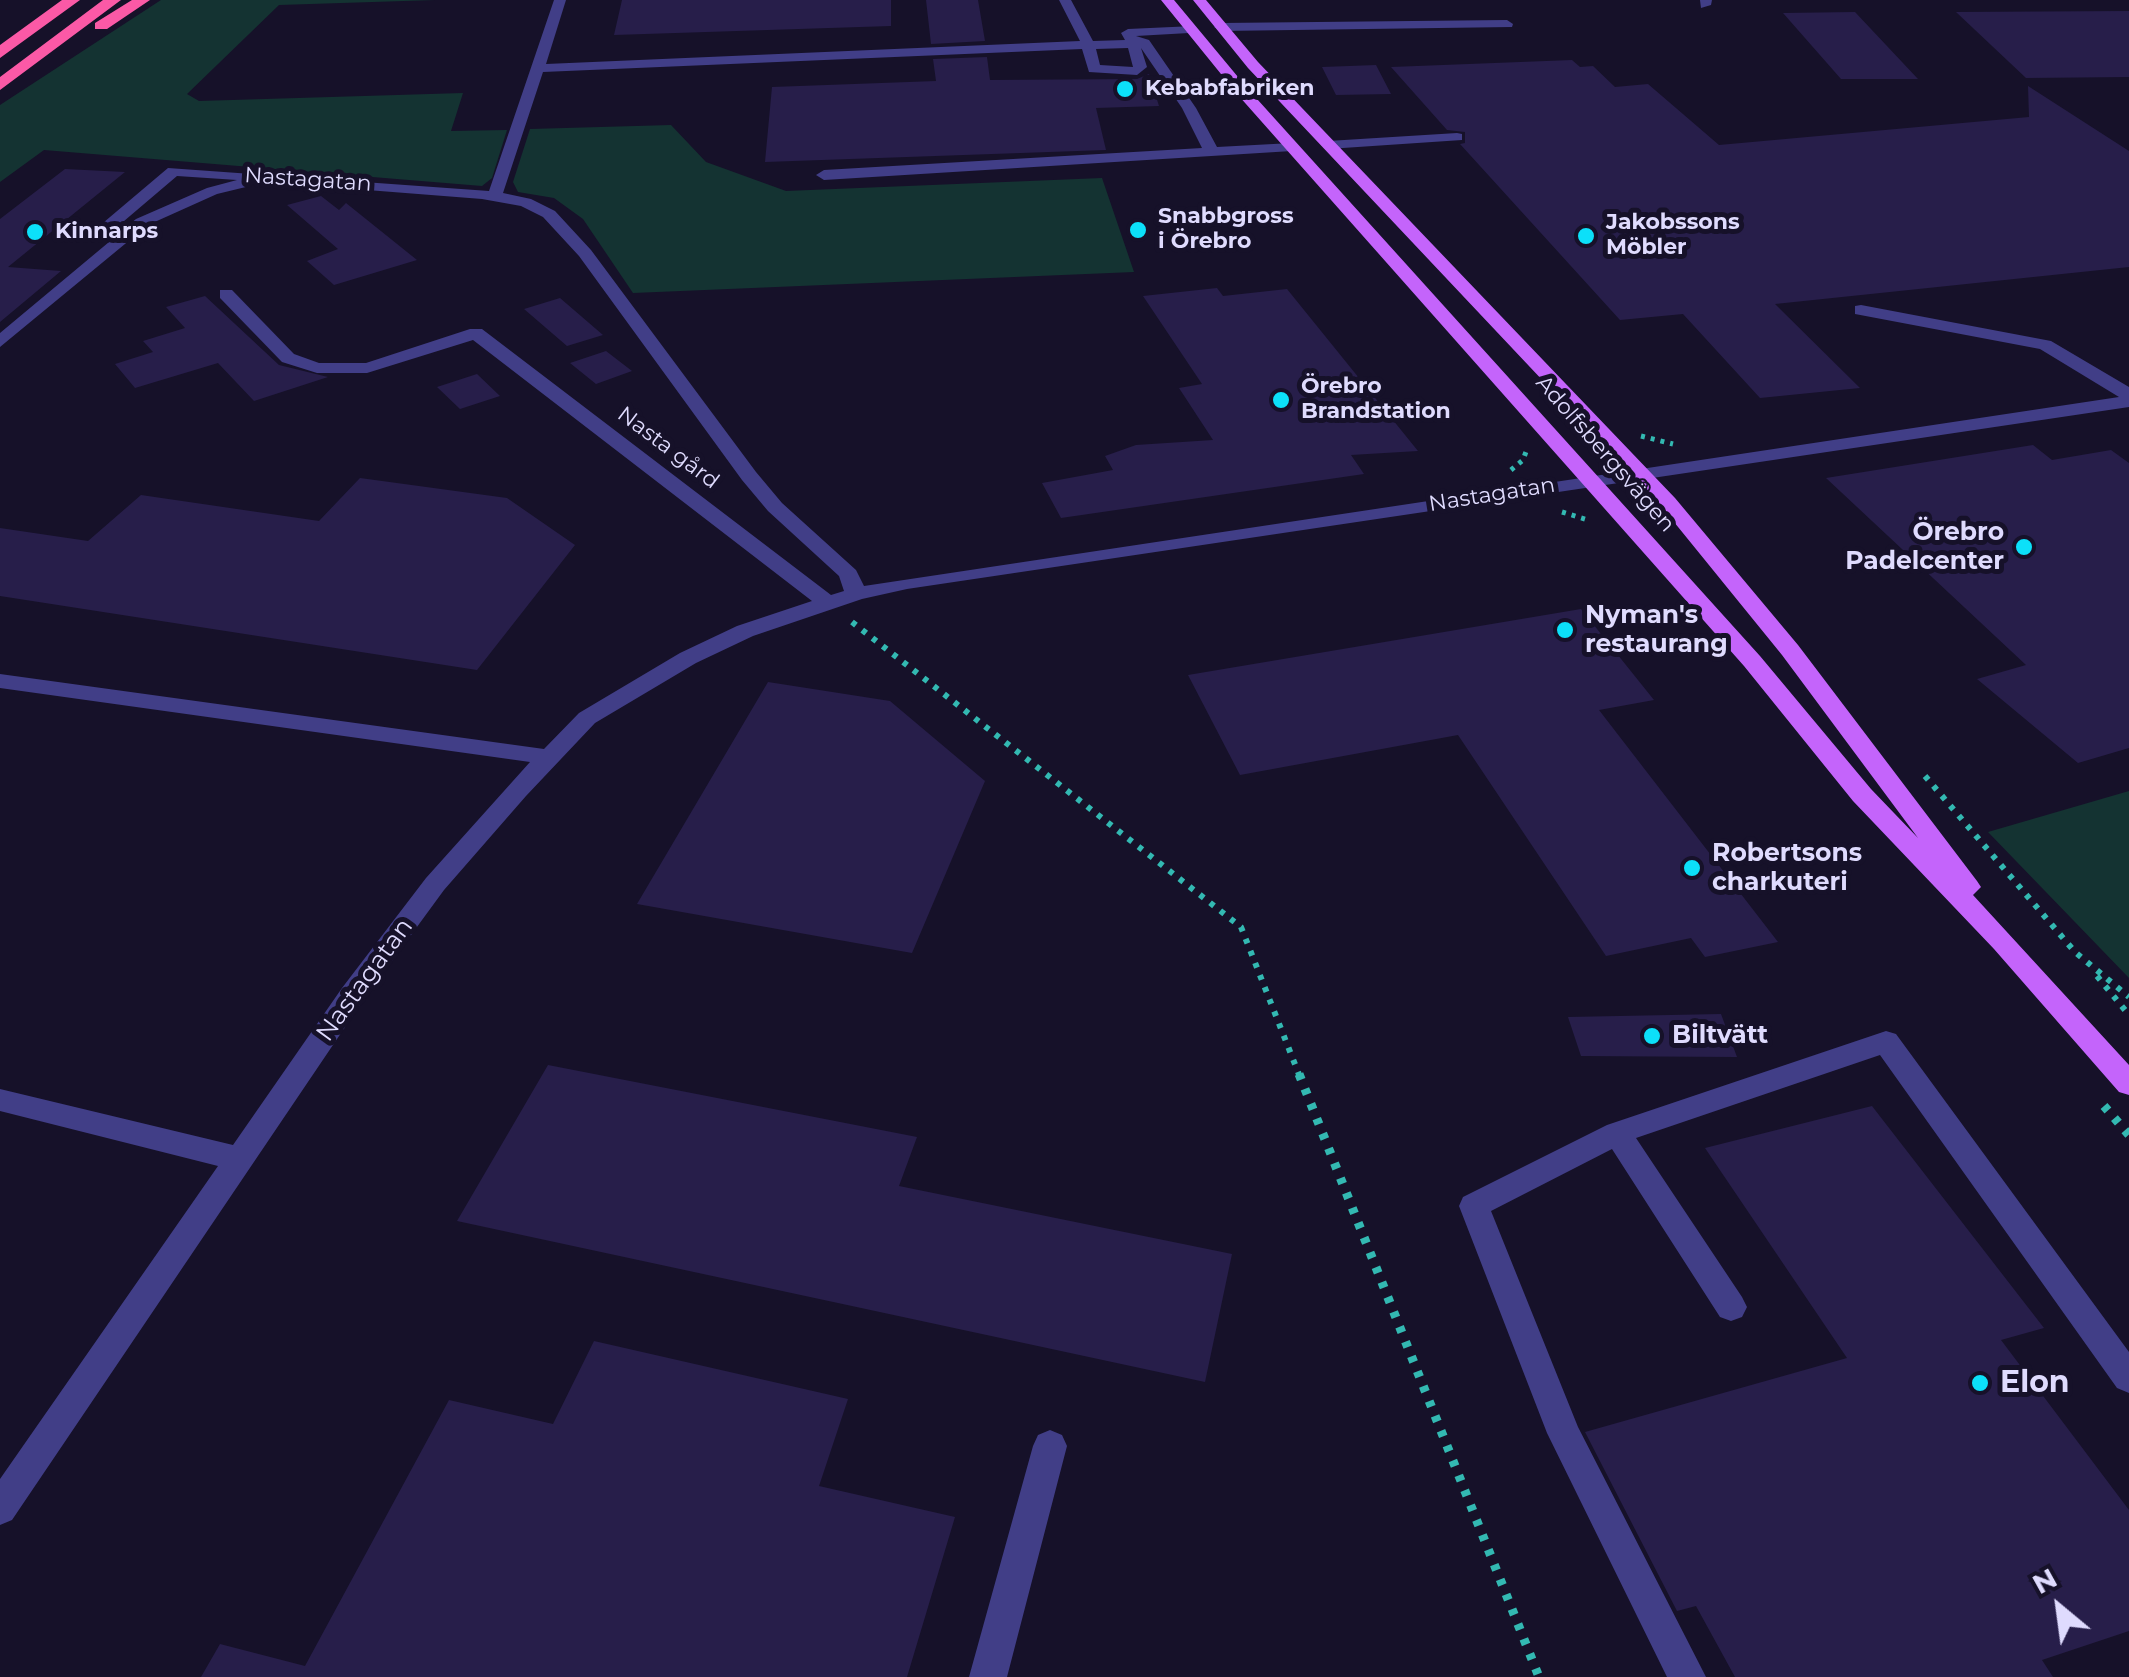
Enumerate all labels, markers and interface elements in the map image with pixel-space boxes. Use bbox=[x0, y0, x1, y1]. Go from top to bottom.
place label: Kebabfabriken bbox=[1145, 76, 1314, 102]
marker: Kebabfabriken bbox=[1114, 78, 1136, 100]
street label: Nastagatan bbox=[244, 162, 372, 198]
place label: Snabbgross i Örebro bbox=[1158, 204, 1294, 255]
place label: Jakobssons Möbler bbox=[1606, 210, 1740, 262]
place label: Kinnarps bbox=[55, 219, 158, 245]
marker: Snabbgross i Örebro bbox=[1127, 219, 1149, 241]
marker: Kinnarps bbox=[24, 221, 46, 243]
marker: Jakobssons Möbler bbox=[1575, 225, 1597, 247]
street label: Adolfsbergsvägen bbox=[1530, 370, 1680, 538]
place label: Örebro Brandstation bbox=[1301, 374, 1451, 426]
marker: Örebro Brandstation bbox=[1270, 389, 1292, 411]
street label: Nasta gård bbox=[612, 401, 724, 495]
street label: Nastagatan bbox=[1427, 472, 1557, 518]
place label: Örebro Padelcenter bbox=[1845, 518, 2004, 577]
marker: Örebro Padelcenter bbox=[2013, 536, 2035, 558]
place label: Nyman's restaurang bbox=[1585, 601, 1728, 660]
marker: Nyman's restaurang bbox=[1554, 619, 1576, 641]
place label: Robertsons charkuteri bbox=[1712, 839, 1862, 898]
marker: Robertsons charkuteri bbox=[1681, 857, 1703, 879]
street label: Nastagatan bbox=[310, 913, 420, 1047]
place label: Biltvätt bbox=[1672, 1021, 1768, 1051]
marker: Biltvätt bbox=[1641, 1025, 1663, 1047]
place label: Elon bbox=[2000, 1365, 2070, 1401]
marker: Elon bbox=[1969, 1372, 1991, 1394]
north arrow bbox=[2009, 1557, 2109, 1657]
text: N bbox=[2026, 1560, 2063, 1601]

